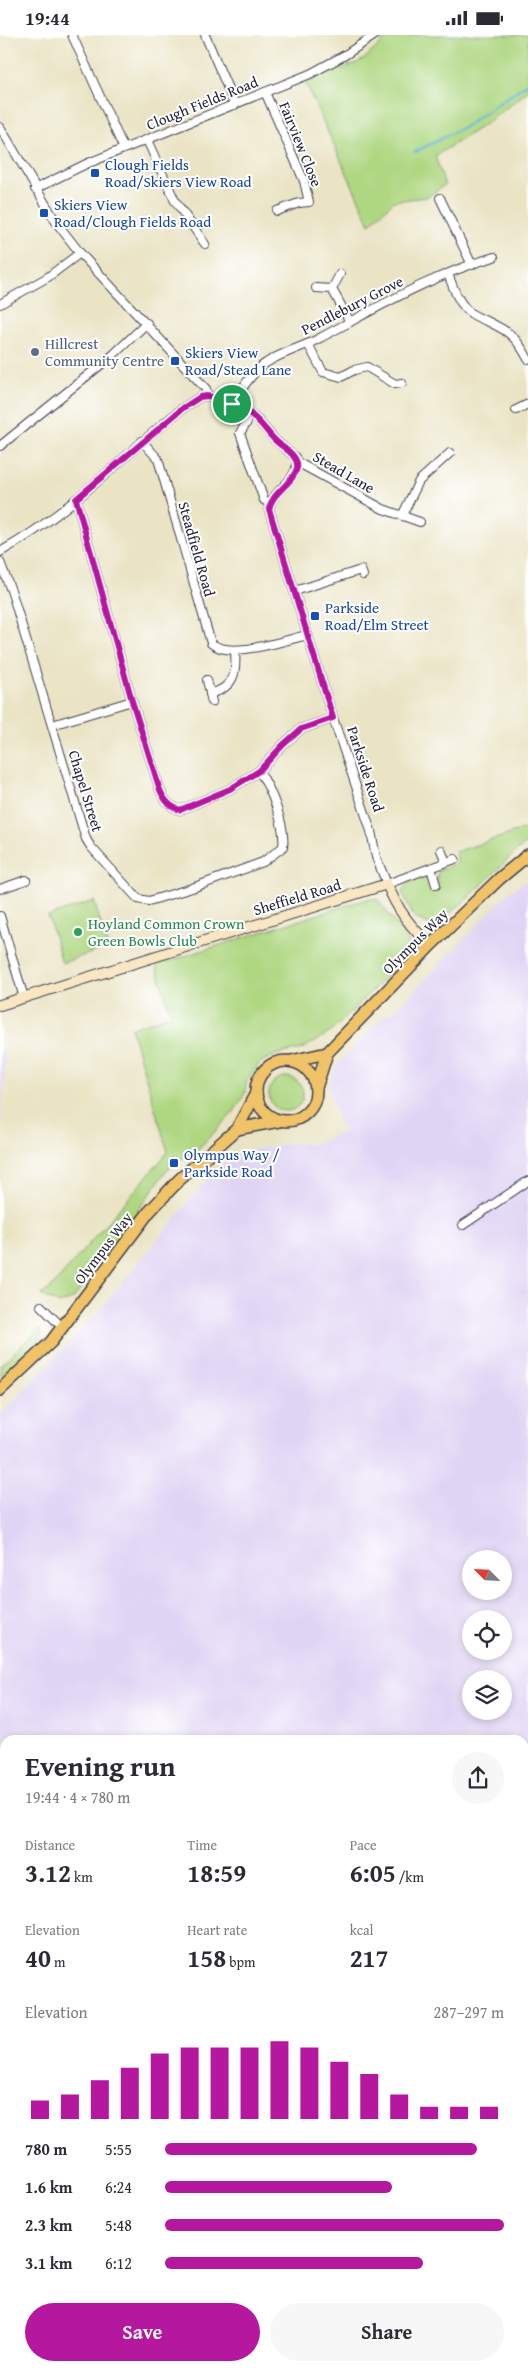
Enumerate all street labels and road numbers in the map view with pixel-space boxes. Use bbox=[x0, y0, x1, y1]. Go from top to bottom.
street label: Clough Fields Road bbox=[143, 71, 261, 135]
street label: Fairview Close bbox=[274, 98, 328, 190]
street label: Pendlebury Grove bbox=[297, 270, 407, 340]
street label: Stead Lane bbox=[309, 446, 379, 498]
street label: Steadfield Road bbox=[173, 499, 221, 599]
street label: Parkside Road bbox=[342, 724, 390, 814]
street label: Chapel Street bbox=[64, 748, 109, 835]
street label: Sheffield Road bbox=[251, 874, 343, 920]
street label: Olympus Way bbox=[377, 903, 453, 979]
street label: Olympus Way bbox=[69, 1207, 137, 1288]

